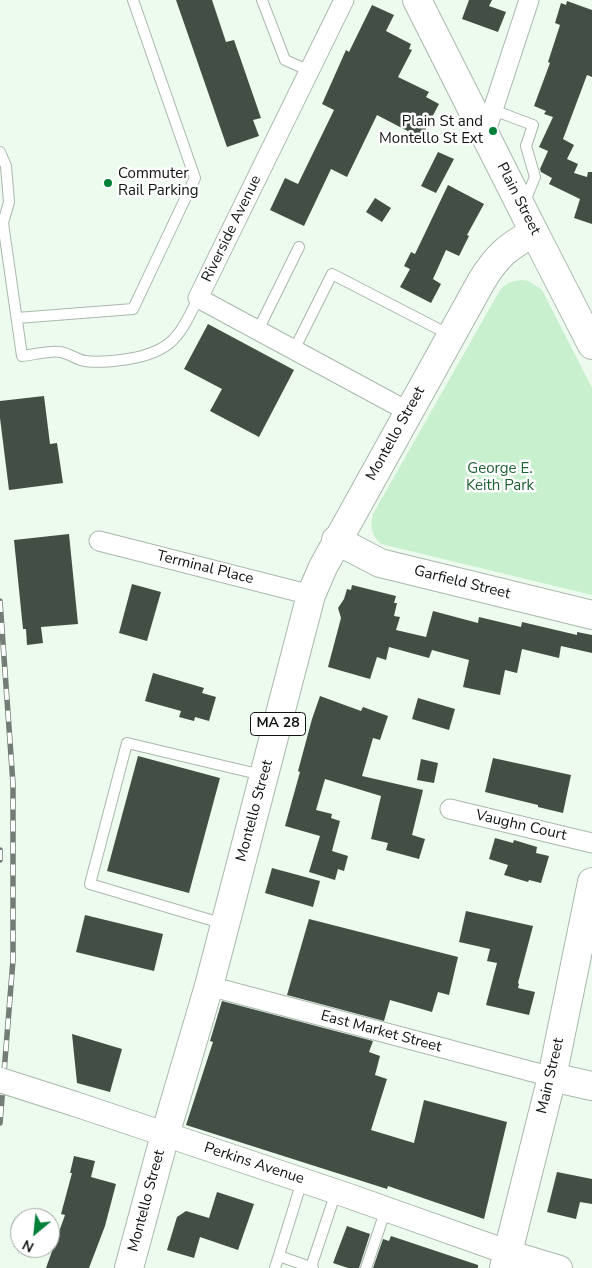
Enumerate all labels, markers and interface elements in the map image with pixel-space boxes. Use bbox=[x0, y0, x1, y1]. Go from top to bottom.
place label: Plain St and Montello St Ext bbox=[379, 113, 483, 148]
marker: Plain St and Montello St Ext bbox=[487, 125, 499, 137]
street label: Plain Street bbox=[492, 160, 544, 238]
place label: Commuter Rail Parking bbox=[118, 165, 198, 200]
street label: Riverside Avenue bbox=[198, 173, 266, 285]
marker: Commuter Rail Parking bbox=[102, 177, 114, 189]
street label: Montello Street bbox=[363, 384, 429, 484]
park label: George E. Keith Park bbox=[466, 460, 534, 495]
street label: Terminal Place bbox=[155, 547, 255, 589]
street label: Garfield Street bbox=[412, 562, 512, 604]
road number: MA 28 bbox=[250, 712, 306, 736]
street label: Montello Street bbox=[233, 758, 277, 864]
street label: Vaughn Court bbox=[474, 807, 568, 845]
street label: East Market Street bbox=[319, 1007, 443, 1057]
street label: Main Street bbox=[534, 1036, 568, 1116]
street label: Perkins Avenue bbox=[202, 1139, 306, 1189]
street label: Montello Street bbox=[125, 1148, 169, 1254]
north arrow bbox=[10, 1208, 60, 1258]
text: N bbox=[19, 1235, 37, 1257]

